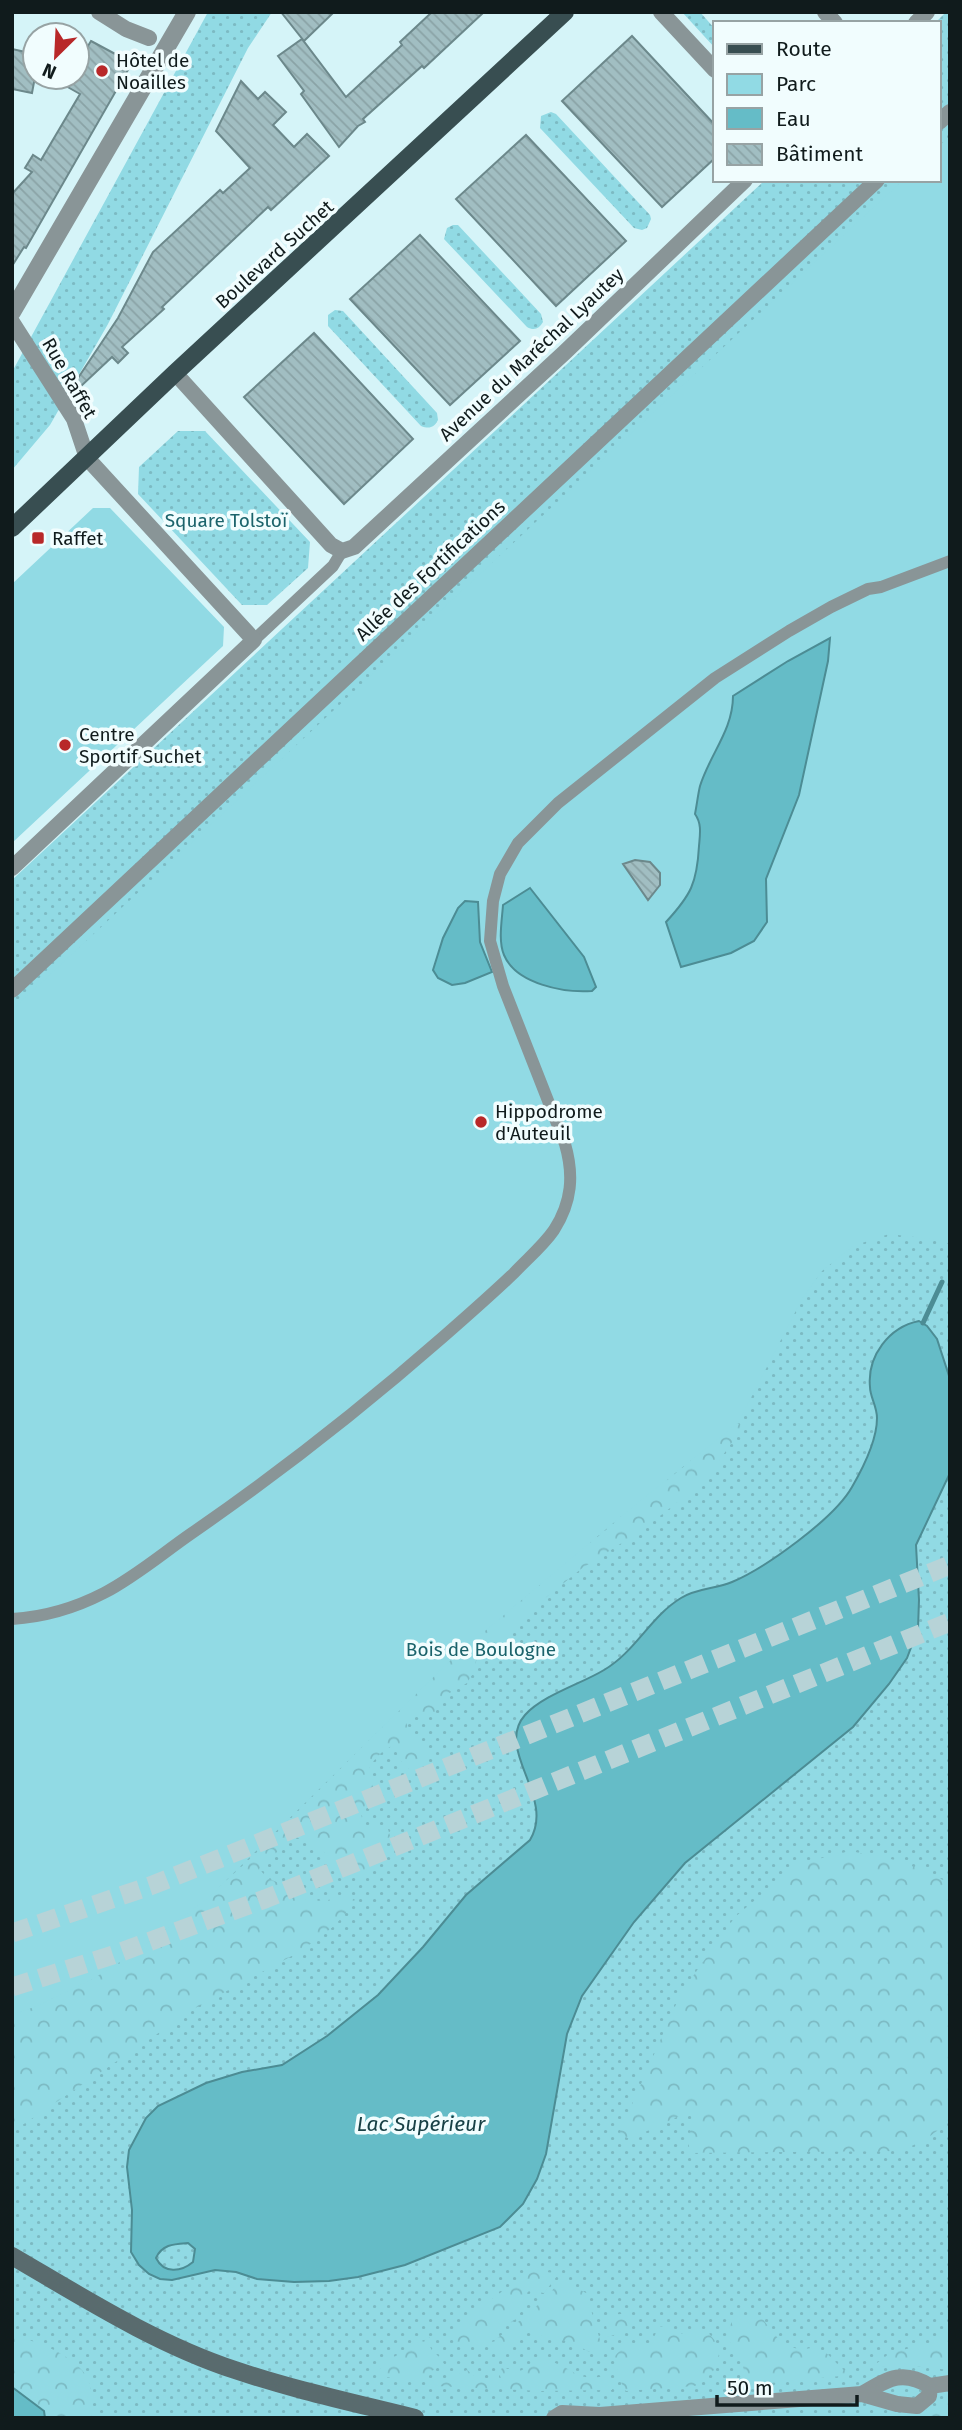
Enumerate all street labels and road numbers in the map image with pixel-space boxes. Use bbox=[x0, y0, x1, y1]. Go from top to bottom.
street label: Boulevard Suchet bbox=[211, 195, 338, 313]
street label: Avenue du Maréchal Lyautey bbox=[434, 262, 629, 446]
street label: Rue Raffet bbox=[37, 334, 102, 423]
street label: Allée des Fortifications bbox=[351, 495, 510, 646]

